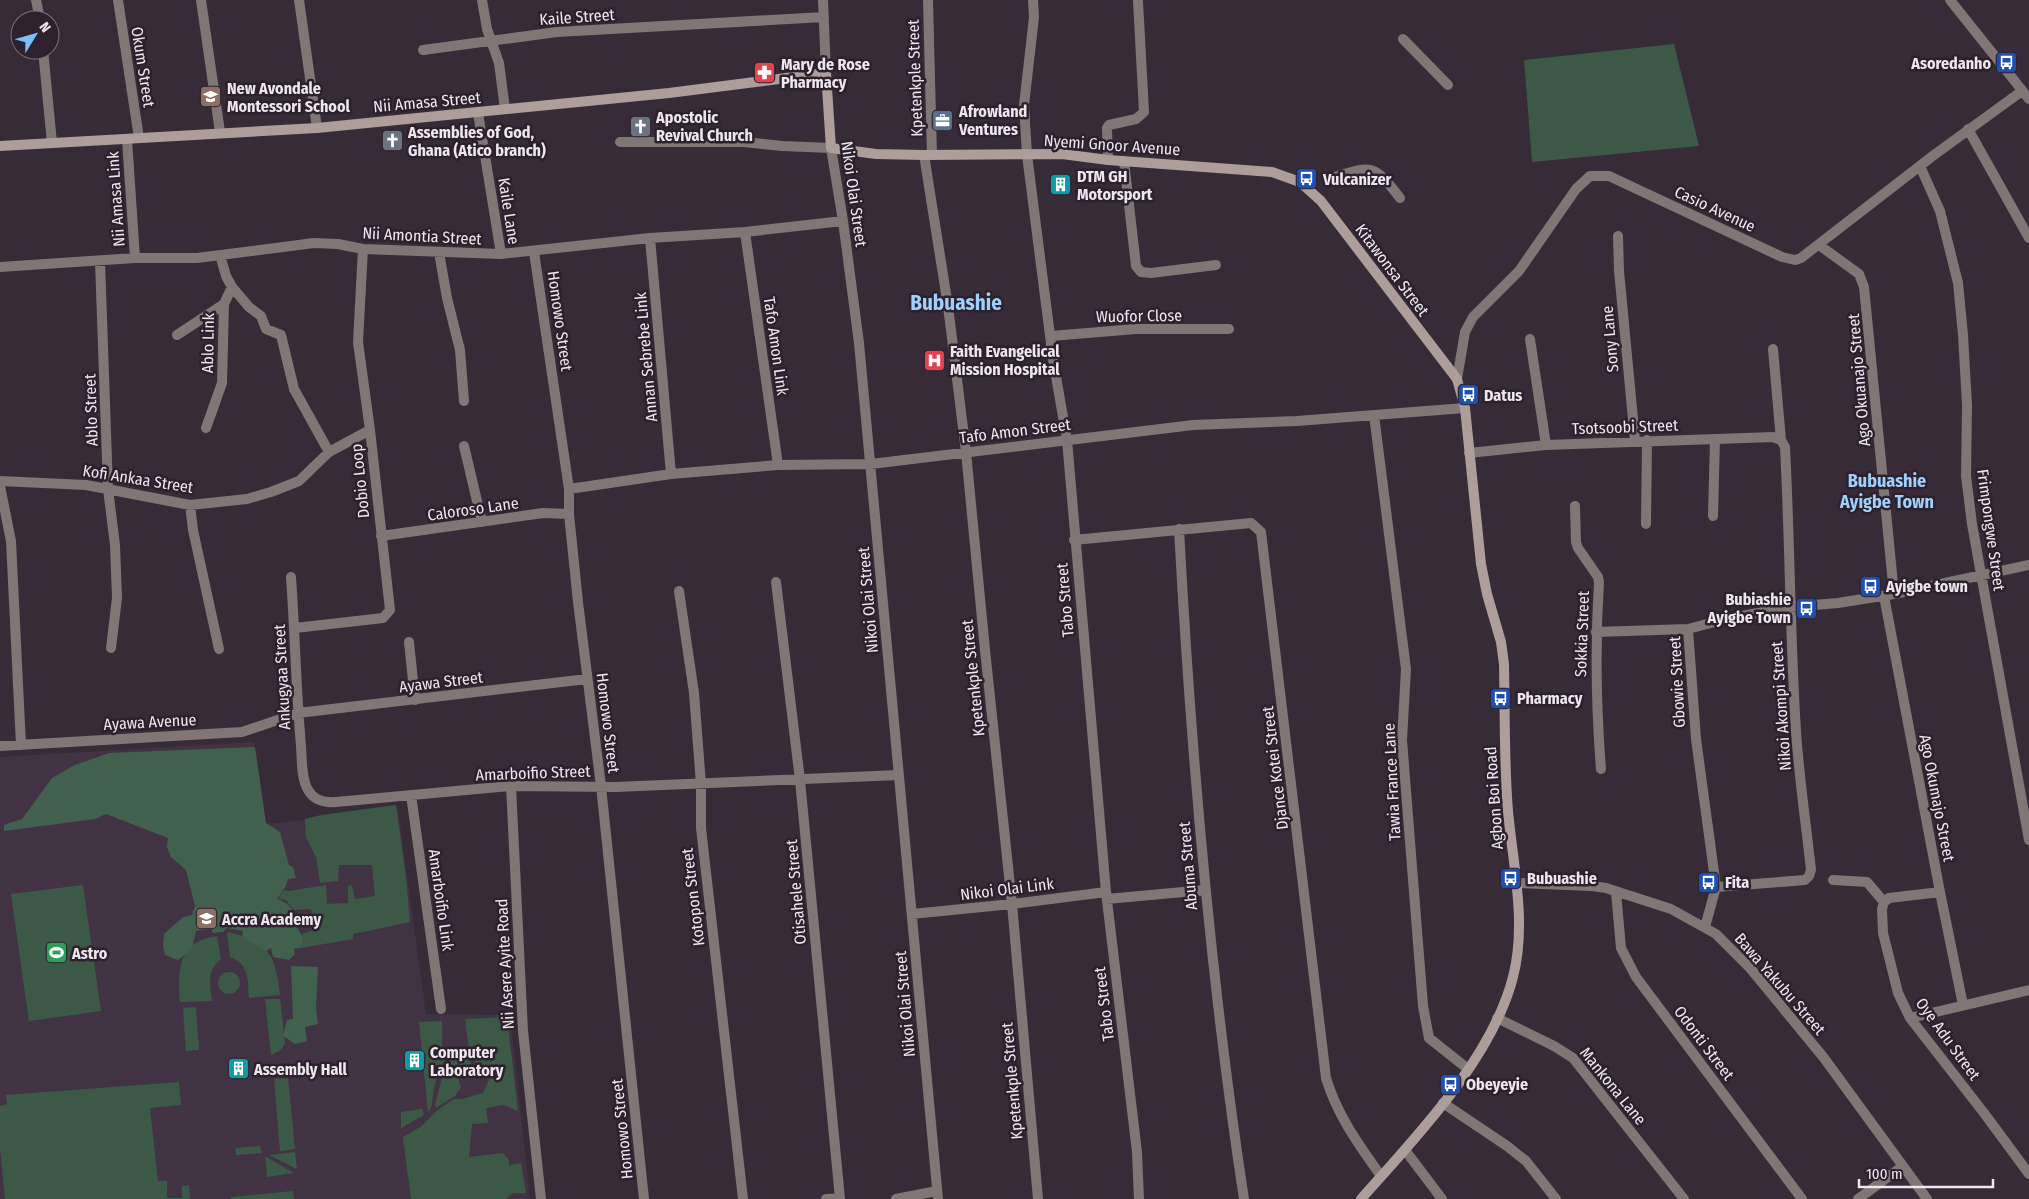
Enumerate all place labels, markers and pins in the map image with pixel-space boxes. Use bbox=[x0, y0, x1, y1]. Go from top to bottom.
bus stop icon: Asoredanho bbox=[1995, 51, 2019, 75]
place label: Asoredanho bbox=[1910, 54, 1991, 73]
place label: Mary de Rose Pharmacy bbox=[781, 55, 870, 92]
pharmacy icon: Mary de Rose Pharmacy bbox=[753, 61, 777, 85]
place label: New Avondale Montessori School bbox=[227, 79, 350, 116]
school or university icon: New Avondale Montessori School bbox=[199, 85, 223, 109]
place label: Afrowland Ventures bbox=[958, 102, 1027, 139]
place label: Apostolic Revival Church bbox=[655, 108, 753, 145]
office icon: Afrowland Ventures bbox=[931, 108, 955, 132]
church icon: Apostolic Revival Church bbox=[628, 114, 652, 138]
place label: Assemblies of God, Ghana (Atico branch) bbox=[407, 123, 546, 160]
church icon: Assemblies of God, Ghana (Atico branch) bbox=[380, 129, 404, 153]
place label: DTM GH Motorsport bbox=[1077, 167, 1153, 204]
bus stop icon: Vulcanizer bbox=[1295, 167, 1319, 191]
place label: Vulcanizer bbox=[1322, 170, 1392, 189]
building icon: DTM GH Motorsport bbox=[1049, 173, 1073, 197]
place label: Faith Evangelical Mission Hospital bbox=[950, 342, 1060, 379]
hospital icon: Faith Evangelical Mission Hospital bbox=[922, 348, 946, 372]
bus stop icon: Datus bbox=[1456, 383, 1480, 407]
place label: Datus bbox=[1484, 386, 1522, 405]
bus stop icon: Ayigbe town bbox=[1858, 574, 1882, 598]
place label: Ayigbe town bbox=[1885, 577, 1968, 596]
place label: Bubiashie Ayigbe Town bbox=[1707, 590, 1791, 627]
bus stop icon: Bubiashie Ayigbe Town bbox=[1795, 596, 1819, 620]
bus stop icon: Pharmacy bbox=[1489, 686, 1513, 710]
place label: Pharmacy bbox=[1517, 689, 1583, 708]
bus stop icon: Bubuashie bbox=[1499, 866, 1523, 890]
place label: Bubuashie bbox=[1527, 869, 1597, 888]
bus stop icon: Fita bbox=[1697, 870, 1721, 894]
place label: Fita bbox=[1725, 873, 1749, 892]
school or university icon: Accra Academy bbox=[194, 907, 218, 931]
place label: Accra Academy bbox=[221, 910, 321, 929]
sports icon: Astro bbox=[44, 941, 68, 965]
place label: Astro bbox=[71, 944, 108, 963]
place label: Computer Laboratory bbox=[430, 1043, 504, 1080]
building icon: Computer Laboratory bbox=[402, 1049, 426, 1073]
building icon: Assembly Hall bbox=[226, 1057, 250, 1081]
place label: Assembly Hall bbox=[253, 1060, 348, 1079]
bus stop icon: Obeyeyie bbox=[1438, 1072, 1462, 1096]
place label: Obeyeyie bbox=[1466, 1075, 1528, 1094]

